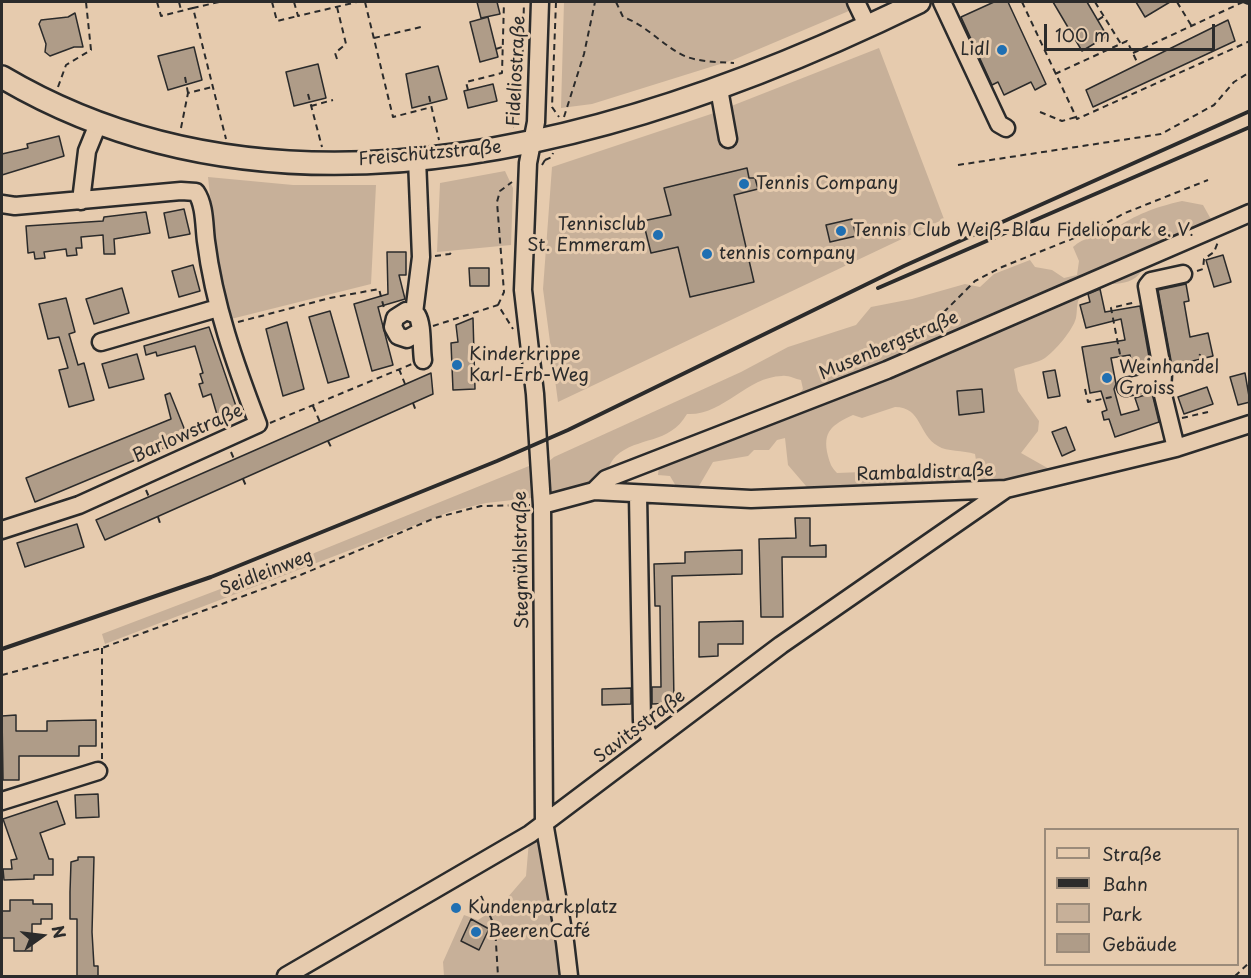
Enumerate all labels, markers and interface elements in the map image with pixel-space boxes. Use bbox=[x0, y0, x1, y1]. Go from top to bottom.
scale bar bbox=[1047, 12, 1218, 50]
street label: Fideliostraße bbox=[503, 15, 531, 127]
text: 100 m bbox=[1055, 21, 1110, 48]
place label: Lidl bbox=[960, 39, 990, 61]
marker: Lidl bbox=[995, 43, 1009, 57]
street label: Freischützstraße bbox=[357, 137, 503, 171]
place label: Tennis Company bbox=[756, 173, 898, 195]
marker: Tennis Company bbox=[737, 177, 751, 191]
place label: Tennisclub St. Emmeram bbox=[527, 214, 646, 256]
place label: Tennis Club Weiß-Blau Fideliopark e. V. bbox=[853, 220, 1194, 242]
marker: Tennis Club Weiß-Blau Fideliopark e. V. bbox=[834, 224, 848, 238]
marker: Tennisclub St. Emmeram bbox=[651, 228, 665, 242]
place label: tennis company bbox=[719, 243, 856, 265]
marker: tennis company bbox=[700, 247, 714, 261]
street label: Musenbergstraße bbox=[816, 307, 962, 385]
place label: Kinderkrippe Karl-Erb-Weg bbox=[469, 344, 589, 386]
place label: Weinhandel Groiss bbox=[1119, 357, 1219, 400]
marker: Kinderkrippe Karl-Erb-Weg bbox=[450, 358, 464, 372]
marker: Weinhandel Groiss bbox=[1100, 371, 1114, 385]
street label: Barlowstraße bbox=[130, 400, 246, 468]
street label: Rambaldistraße bbox=[856, 460, 994, 486]
street label: Stegmühlstraße bbox=[510, 491, 534, 629]
street label: Seidleinweg bbox=[217, 545, 317, 601]
street label: Savitsstraße bbox=[590, 686, 690, 768]
legend bbox=[1044, 828, 1239, 966]
text: Straße bbox=[1102, 840, 1162, 867]
text: Bahn bbox=[1102, 870, 1148, 897]
place label: Kundenparkplatz bbox=[468, 897, 617, 919]
text: Park bbox=[1102, 900, 1142, 927]
marker: Kundenparkplatz bbox=[449, 901, 463, 915]
north arrow bbox=[12, 906, 72, 966]
place label: BeerenCafé bbox=[488, 921, 590, 943]
text: N bbox=[46, 923, 73, 941]
marker: BeerenCafé bbox=[469, 925, 483, 939]
text: Gebäude bbox=[1102, 930, 1177, 957]

